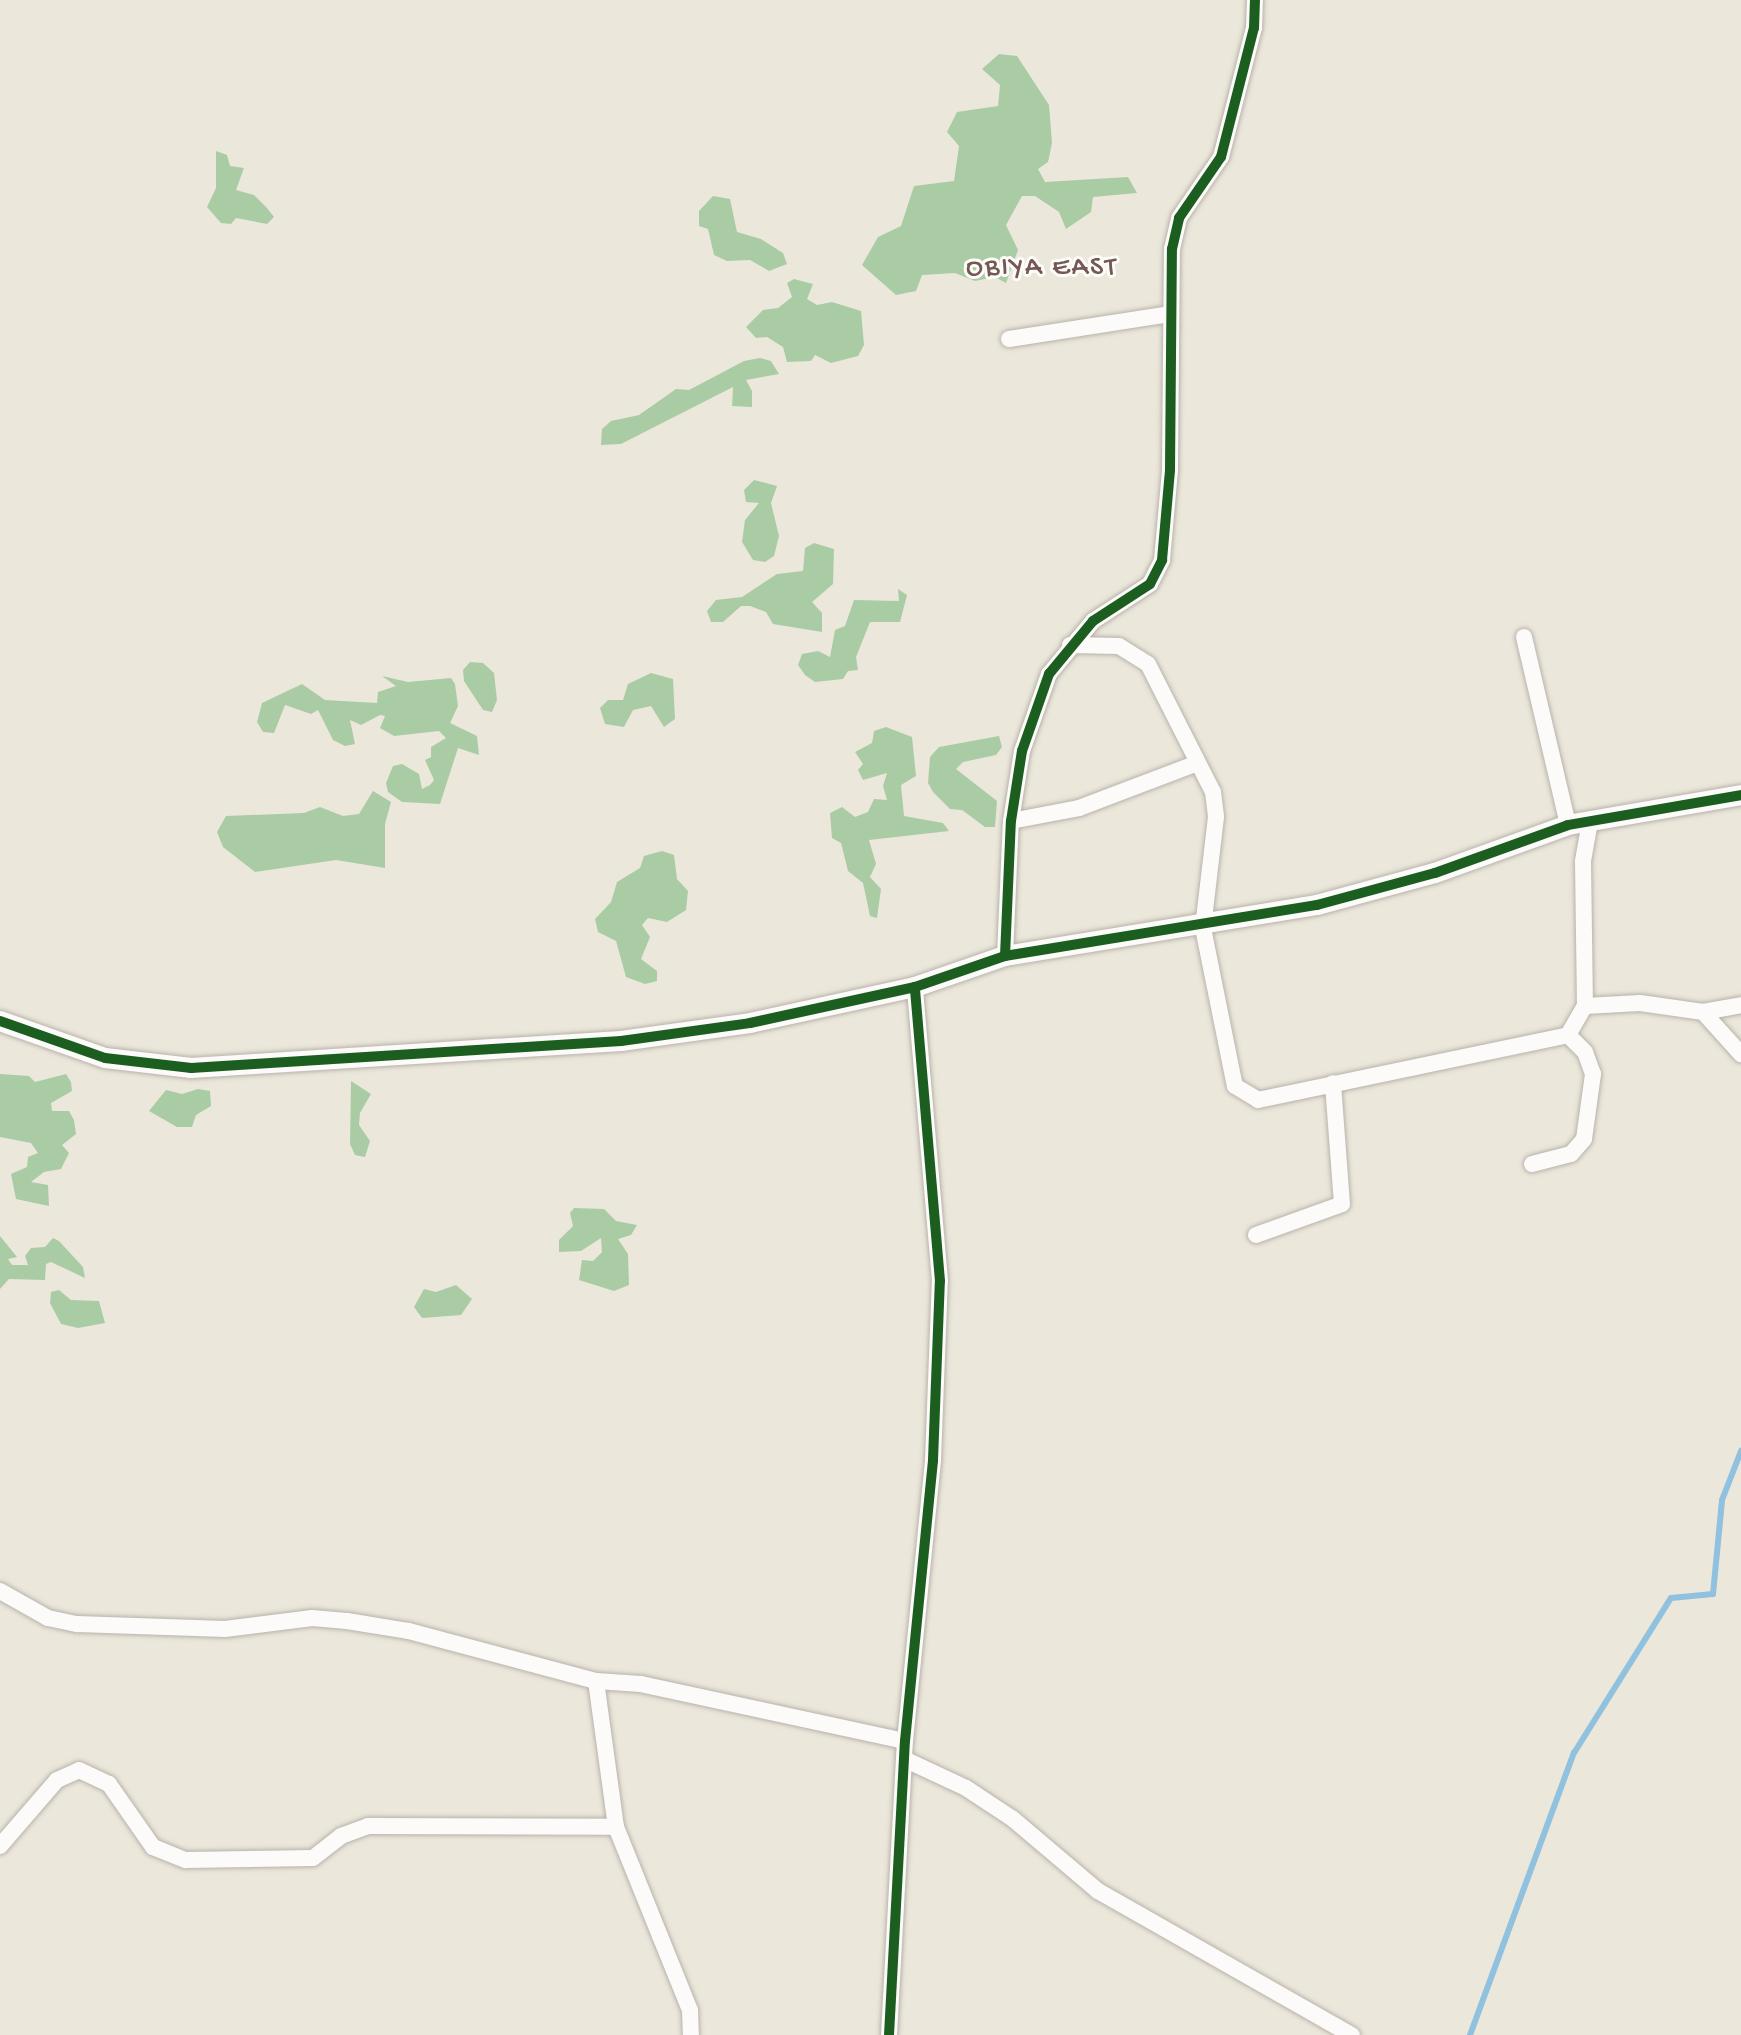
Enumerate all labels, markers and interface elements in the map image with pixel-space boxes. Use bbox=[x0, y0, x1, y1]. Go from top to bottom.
district label: OBIYA EAST bbox=[966, 252, 1118, 286]

